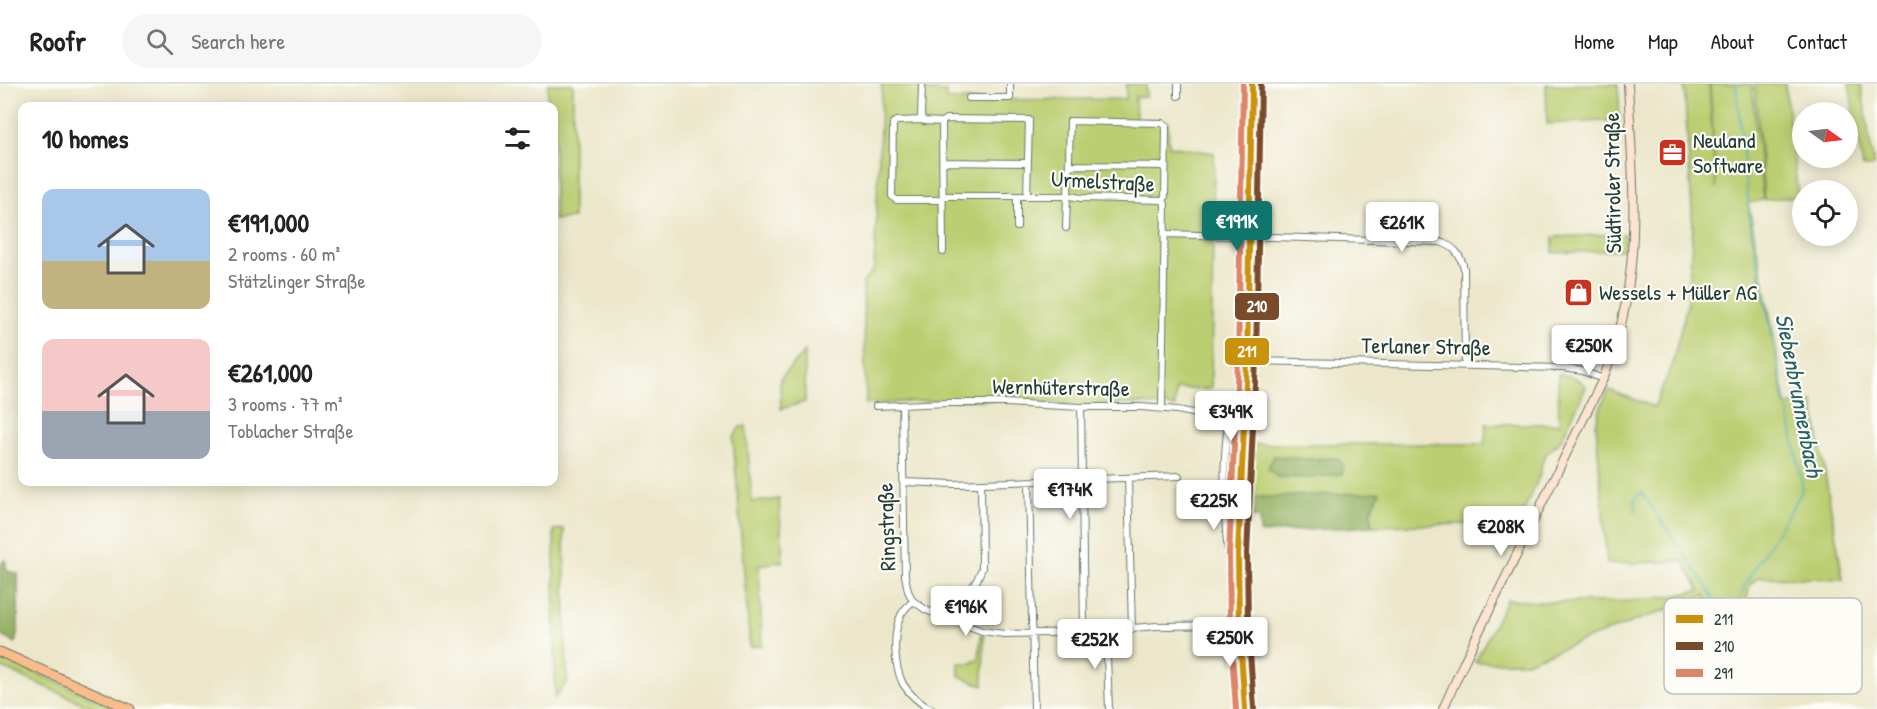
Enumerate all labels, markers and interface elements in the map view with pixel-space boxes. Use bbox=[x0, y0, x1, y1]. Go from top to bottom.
search box bbox=[122, 14, 542, 68]
text: Roofr bbox=[30, 22, 86, 60]
icon: search bbox=[143, 25, 176, 58]
text: Search here bbox=[191, 26, 285, 56]
text: Home bbox=[1574, 27, 1615, 56]
text: Map bbox=[1648, 27, 1678, 56]
text: About bbox=[1711, 27, 1754, 56]
text: Contact bbox=[1787, 27, 1847, 56]
north arrow bbox=[1792, 102, 1858, 168]
map controls bbox=[1792, 102, 1858, 246]
street label: Südtiroler Straße bbox=[1596, 112, 1628, 254]
text: 10 homes bbox=[42, 121, 129, 156]
icon: filters bbox=[501, 122, 534, 155]
place label: Neuland Software bbox=[1693, 125, 1764, 180]
office icon: Neuland Software bbox=[1656, 137, 1688, 169]
street label: Urmelstraße bbox=[1050, 163, 1156, 199]
button: locate bbox=[1792, 180, 1858, 246]
pin: €191K bbox=[1195, 201, 1279, 252]
pin: €261K bbox=[1360, 202, 1444, 253]
text: €191,000 bbox=[228, 205, 309, 240]
text: €191K bbox=[1216, 207, 1258, 234]
text: €261K bbox=[1380, 208, 1424, 235]
icon: home bbox=[90, 213, 162, 285]
text: 2 rooms · 60 m² bbox=[228, 240, 340, 267]
text: Stätzlinger Straße bbox=[228, 267, 365, 294]
shop icon: Wessels + Müller AG bbox=[1562, 276, 1594, 308]
place label: Wessels + Müller AG bbox=[1599, 277, 1757, 307]
line badge: 210 bbox=[1234, 292, 1280, 321]
text: 210 bbox=[1247, 295, 1267, 317]
water label: Siebenbrunnenbach bbox=[1768, 310, 1832, 481]
pin: €250K bbox=[1547, 325, 1631, 376]
street label: Terlaner Straße bbox=[1361, 330, 1491, 362]
text: €250K bbox=[1566, 331, 1612, 358]
line badge: 211 bbox=[1224, 337, 1270, 366]
text: 211 bbox=[1237, 340, 1257, 362]
text: €261,000 bbox=[228, 355, 313, 390]
icon: home bbox=[90, 363, 162, 435]
street label: Wernhüterstraße bbox=[992, 371, 1130, 403]
text: 3 rooms · 77 m² bbox=[228, 390, 342, 417]
pin: €349K bbox=[1189, 391, 1273, 442]
text: €349K bbox=[1209, 397, 1253, 424]
text: Toblacher Straße bbox=[228, 417, 353, 444]
pin: €174K bbox=[1028, 469, 1112, 520]
text: €174K bbox=[1048, 475, 1092, 502]
pin: €225K bbox=[1172, 480, 1256, 531]
street label: Ringstraße bbox=[869, 482, 903, 572]
text: €225K bbox=[1190, 486, 1238, 513]
pin: €208K bbox=[1459, 506, 1543, 557]
text: €208K bbox=[1477, 512, 1525, 539]
pin: €196K bbox=[924, 586, 1008, 637]
text: €196K bbox=[945, 592, 987, 619]
legend bbox=[1664, 598, 1862, 694]
text: 211 bbox=[1714, 608, 1733, 630]
pin: €250K bbox=[1188, 617, 1272, 668]
pin: €252K bbox=[1053, 619, 1137, 670]
text: €250K bbox=[1207, 623, 1253, 650]
text: €252K bbox=[1071, 625, 1119, 652]
text: 210 bbox=[1714, 635, 1734, 657]
text: 291 bbox=[1714, 662, 1733, 684]

